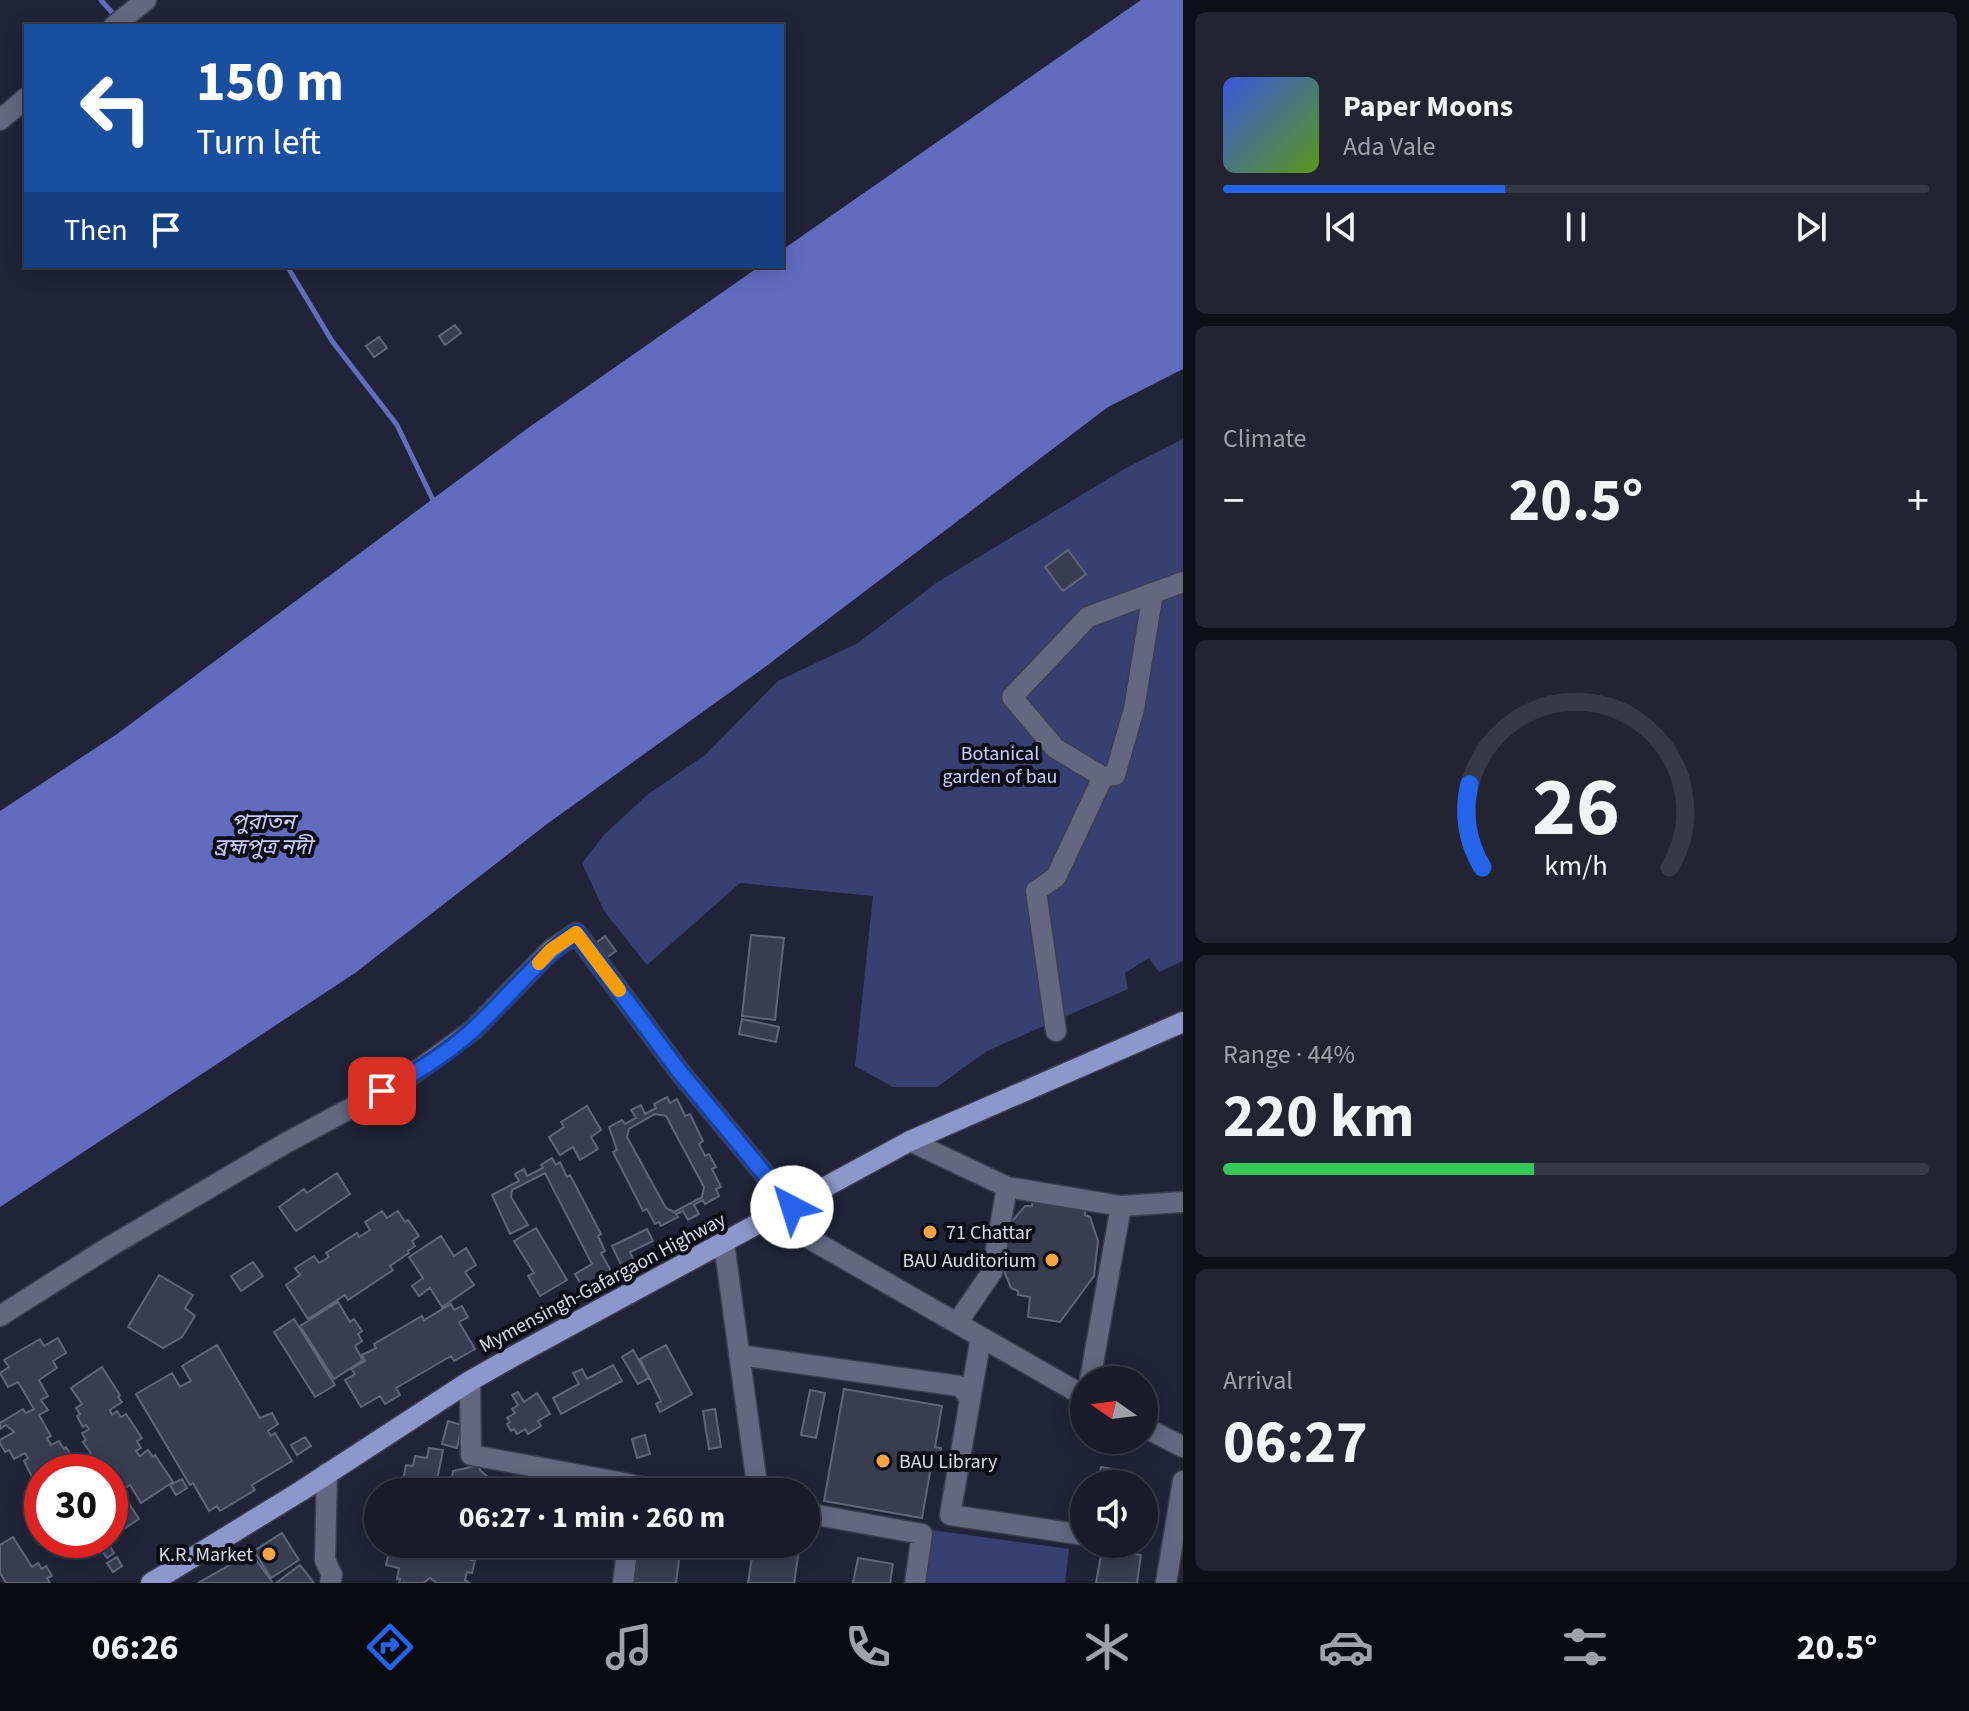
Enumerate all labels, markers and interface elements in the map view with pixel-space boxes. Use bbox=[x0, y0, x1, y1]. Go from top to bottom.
text: 150 m bbox=[196, 43, 344, 122]
icon: left bbox=[64, 56, 168, 160]
text: Paper Moons bbox=[1343, 85, 1513, 128]
text: Turn left bbox=[196, 117, 321, 168]
text: Ada Vale bbox=[1343, 128, 1435, 165]
icon: previous bbox=[1319, 205, 1363, 249]
icon: pause bbox=[1554, 205, 1598, 249]
icon: next bbox=[1789, 205, 1833, 249]
icon: arrive bbox=[144, 208, 188, 252]
text: Then bbox=[64, 209, 128, 252]
text: Climate bbox=[1223, 420, 1307, 457]
text: 20.5° bbox=[1509, 459, 1643, 544]
text: − bbox=[1223, 470, 1245, 533]
text: + bbox=[1907, 470, 1929, 533]
park label: Botanical garden of bau bbox=[943, 740, 1057, 791]
text: 26 bbox=[1532, 748, 1620, 866]
water label: পুরাতন ব্রহ্মপুত্র নদী bbox=[214, 806, 316, 863]
text: km/h bbox=[1544, 846, 1608, 886]
text: Range · 44% bbox=[1223, 1036, 1355, 1073]
pin bbox=[348, 1057, 416, 1125]
icon: arrive bbox=[360, 1069, 404, 1113]
text: 220 km bbox=[1223, 1075, 1414, 1160]
position arrow bbox=[750, 1165, 834, 1249]
street label: Mymensingh-Gafargaon Highway bbox=[474, 1206, 731, 1360]
place label: 71 Chattar bbox=[946, 1219, 1032, 1247]
marker: 71 Chattar bbox=[921, 1223, 939, 1241]
place label: BAU Auditorium bbox=[903, 1247, 1036, 1275]
marker: BAU Auditorium bbox=[1043, 1251, 1061, 1269]
text: Arrival bbox=[1223, 1362, 1293, 1399]
north arrow bbox=[1070, 1366, 1158, 1454]
map controls bbox=[1070, 1366, 1158, 1558]
text: 06:27 bbox=[1223, 1401, 1368, 1486]
place label: BAU Library bbox=[899, 1448, 998, 1476]
marker: BAU Library bbox=[874, 1452, 892, 1470]
speed limit sign: 30 bbox=[24, 1454, 128, 1558]
button: sound bbox=[1070, 1470, 1158, 1558]
text: 06:27 · 1 min · 260 m bbox=[459, 1496, 725, 1539]
place label: K.R. Market bbox=[159, 1541, 253, 1569]
marker: K.R. Market bbox=[260, 1545, 278, 1563]
icon: directions bbox=[362, 1619, 418, 1675]
icon: music bbox=[601, 1619, 657, 1675]
icon: phone bbox=[840, 1619, 896, 1675]
icon: climate bbox=[1079, 1619, 1135, 1675]
icon: car bbox=[1318, 1619, 1374, 1675]
icon: filters bbox=[1557, 1619, 1613, 1675]
text: 06:26 bbox=[92, 1622, 178, 1673]
text: 20.5° bbox=[1796, 1622, 1877, 1673]

